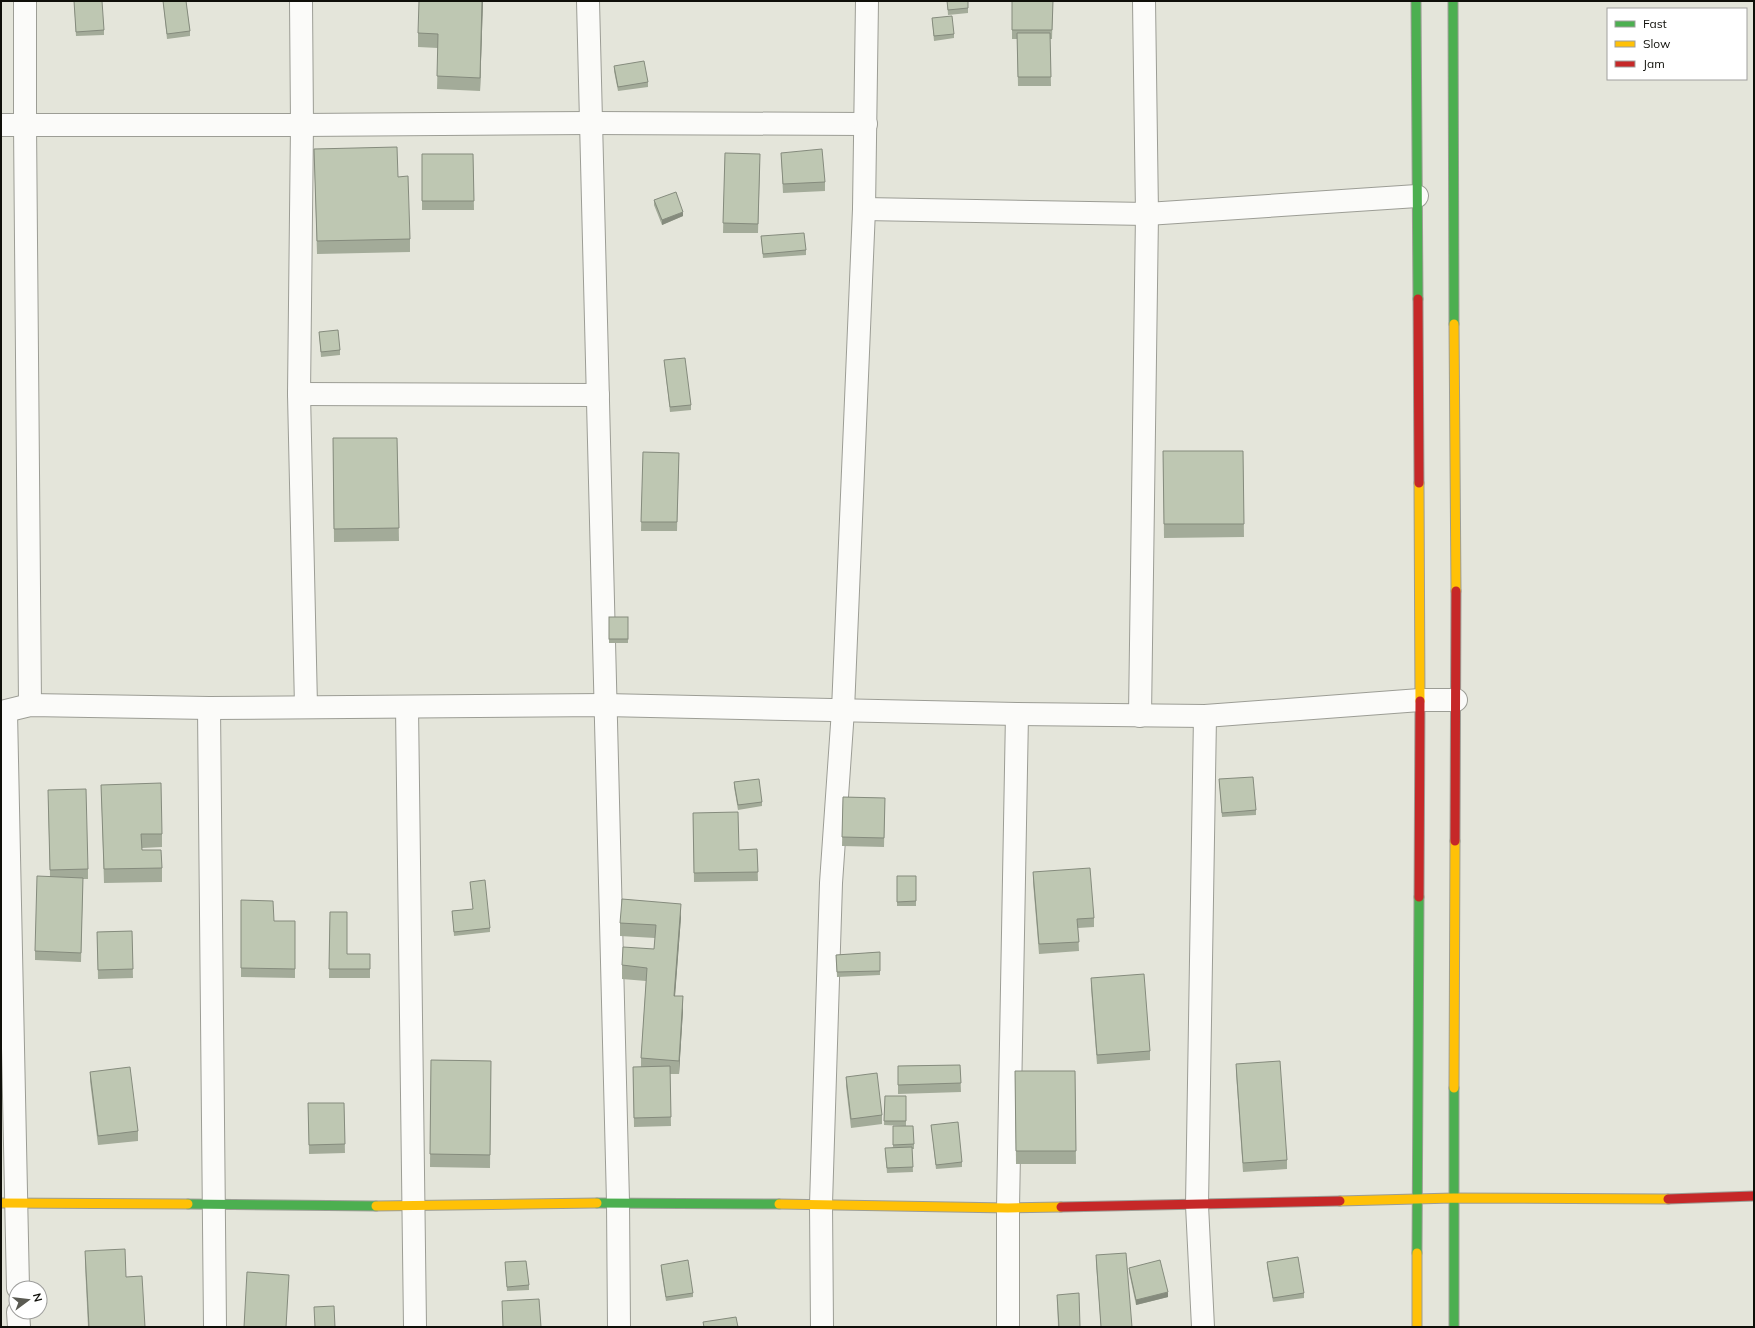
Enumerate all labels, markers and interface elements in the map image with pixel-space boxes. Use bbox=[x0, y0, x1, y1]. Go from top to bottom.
legend bbox=[1607, 8, 1747, 80]
text: Fast bbox=[1643, 16, 1667, 31]
text: Slow bbox=[1643, 36, 1671, 51]
text: Jam bbox=[1643, 56, 1665, 71]
north arrow bbox=[8, 1280, 48, 1320]
text: N bbox=[30, 1292, 45, 1303]

